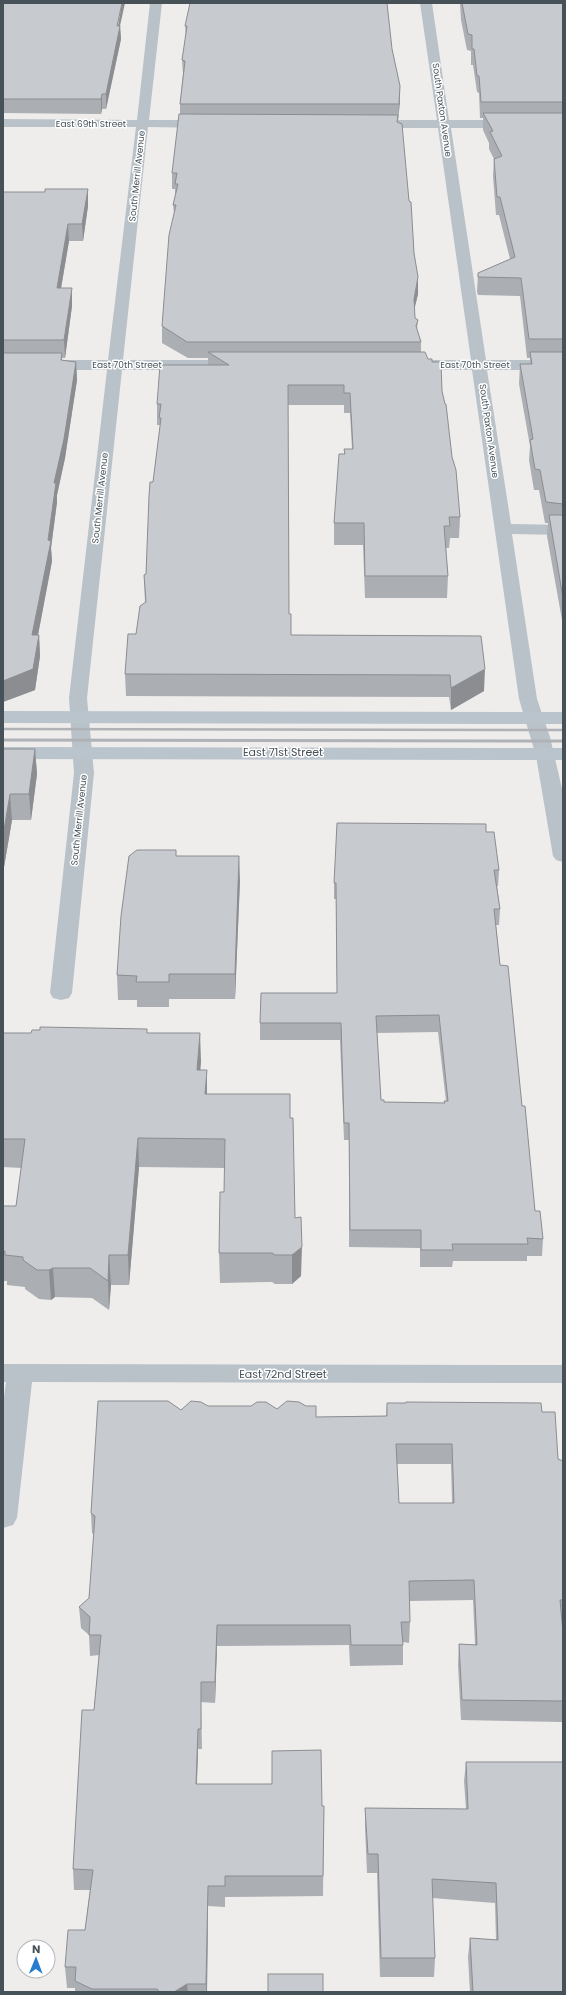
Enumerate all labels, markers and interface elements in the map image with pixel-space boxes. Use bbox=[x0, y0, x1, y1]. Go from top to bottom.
street label: South Paxton Avenue bbox=[429, 62, 455, 158]
street label: East 69th Street bbox=[56, 118, 126, 130]
street label: South Merrill Avenue bbox=[126, 130, 148, 222]
street label: East 70th Street bbox=[92, 359, 162, 371]
street label: East 70th Street bbox=[440, 359, 510, 371]
street label: South Paxton Avenue bbox=[476, 383, 502, 479]
street label: South Merrill Avenue bbox=[89, 452, 111, 544]
street label: East 71st Street bbox=[243, 744, 323, 760]
street label: South Merrill Avenue bbox=[68, 774, 90, 866]
street label: East 72nd Street bbox=[239, 1366, 327, 1382]
north arrow bbox=[16, 1939, 56, 1979]
text: N bbox=[32, 1941, 40, 1957]

